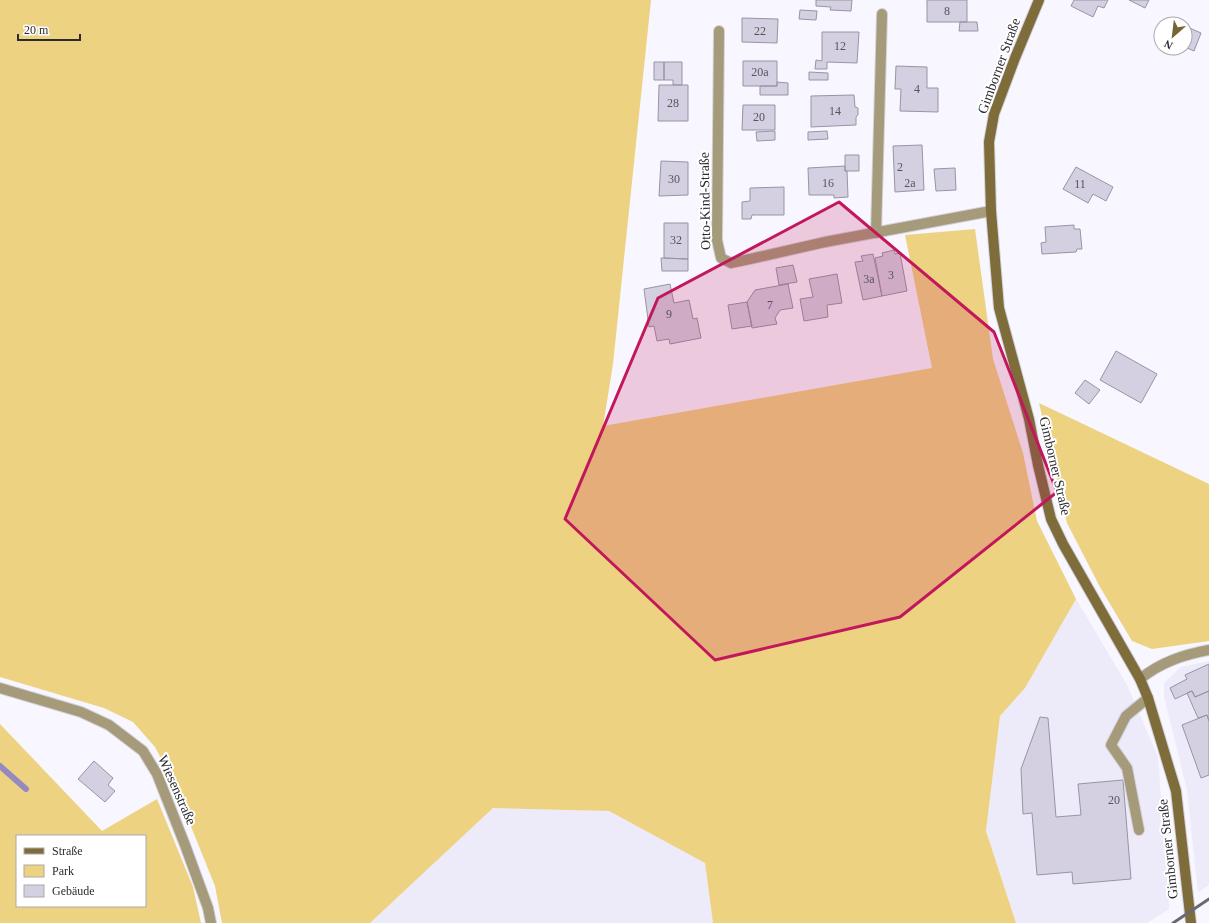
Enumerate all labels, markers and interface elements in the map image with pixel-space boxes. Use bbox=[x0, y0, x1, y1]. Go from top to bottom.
house number: 8 bbox=[944, 4, 950, 18]
scale bar bbox=[18, 16, 80, 42]
street label: Gimborner Straße bbox=[975, 16, 1023, 116]
north arrow bbox=[1153, 16, 1193, 56]
text: 20 m bbox=[24, 23, 49, 37]
house number: 22 bbox=[754, 24, 766, 38]
text: N bbox=[1162, 38, 1175, 52]
house number: 12 bbox=[834, 39, 846, 53]
house number: 20a bbox=[751, 65, 769, 79]
house number: 4 bbox=[914, 82, 920, 96]
house number: 28 bbox=[667, 96, 679, 110]
house number: 14 bbox=[829, 104, 841, 118]
house number: 20 bbox=[753, 110, 765, 124]
street label: Otto-Kind-Straße bbox=[697, 152, 713, 250]
house number: 2 bbox=[897, 160, 903, 174]
house number: 30 bbox=[668, 172, 680, 186]
house number: 16 bbox=[822, 176, 834, 190]
house number: 2a bbox=[904, 176, 916, 190]
house number: 11 bbox=[1074, 177, 1086, 191]
house number: 32 bbox=[670, 233, 682, 247]
house number: 3 bbox=[888, 268, 894, 282]
house number: 3a bbox=[863, 272, 875, 286]
house number: 7 bbox=[767, 298, 773, 312]
house number: 9 bbox=[666, 307, 672, 321]
street label: Gimborner Straße bbox=[1036, 415, 1074, 517]
street label: Wiesenstraße bbox=[155, 753, 199, 827]
house number: 20 bbox=[1108, 793, 1120, 807]
street label: Gimborner Straße bbox=[1155, 798, 1181, 900]
legend bbox=[16, 835, 146, 907]
text: Straße bbox=[52, 844, 83, 858]
text: Park bbox=[52, 864, 74, 878]
text: Gebäude bbox=[52, 884, 95, 898]

